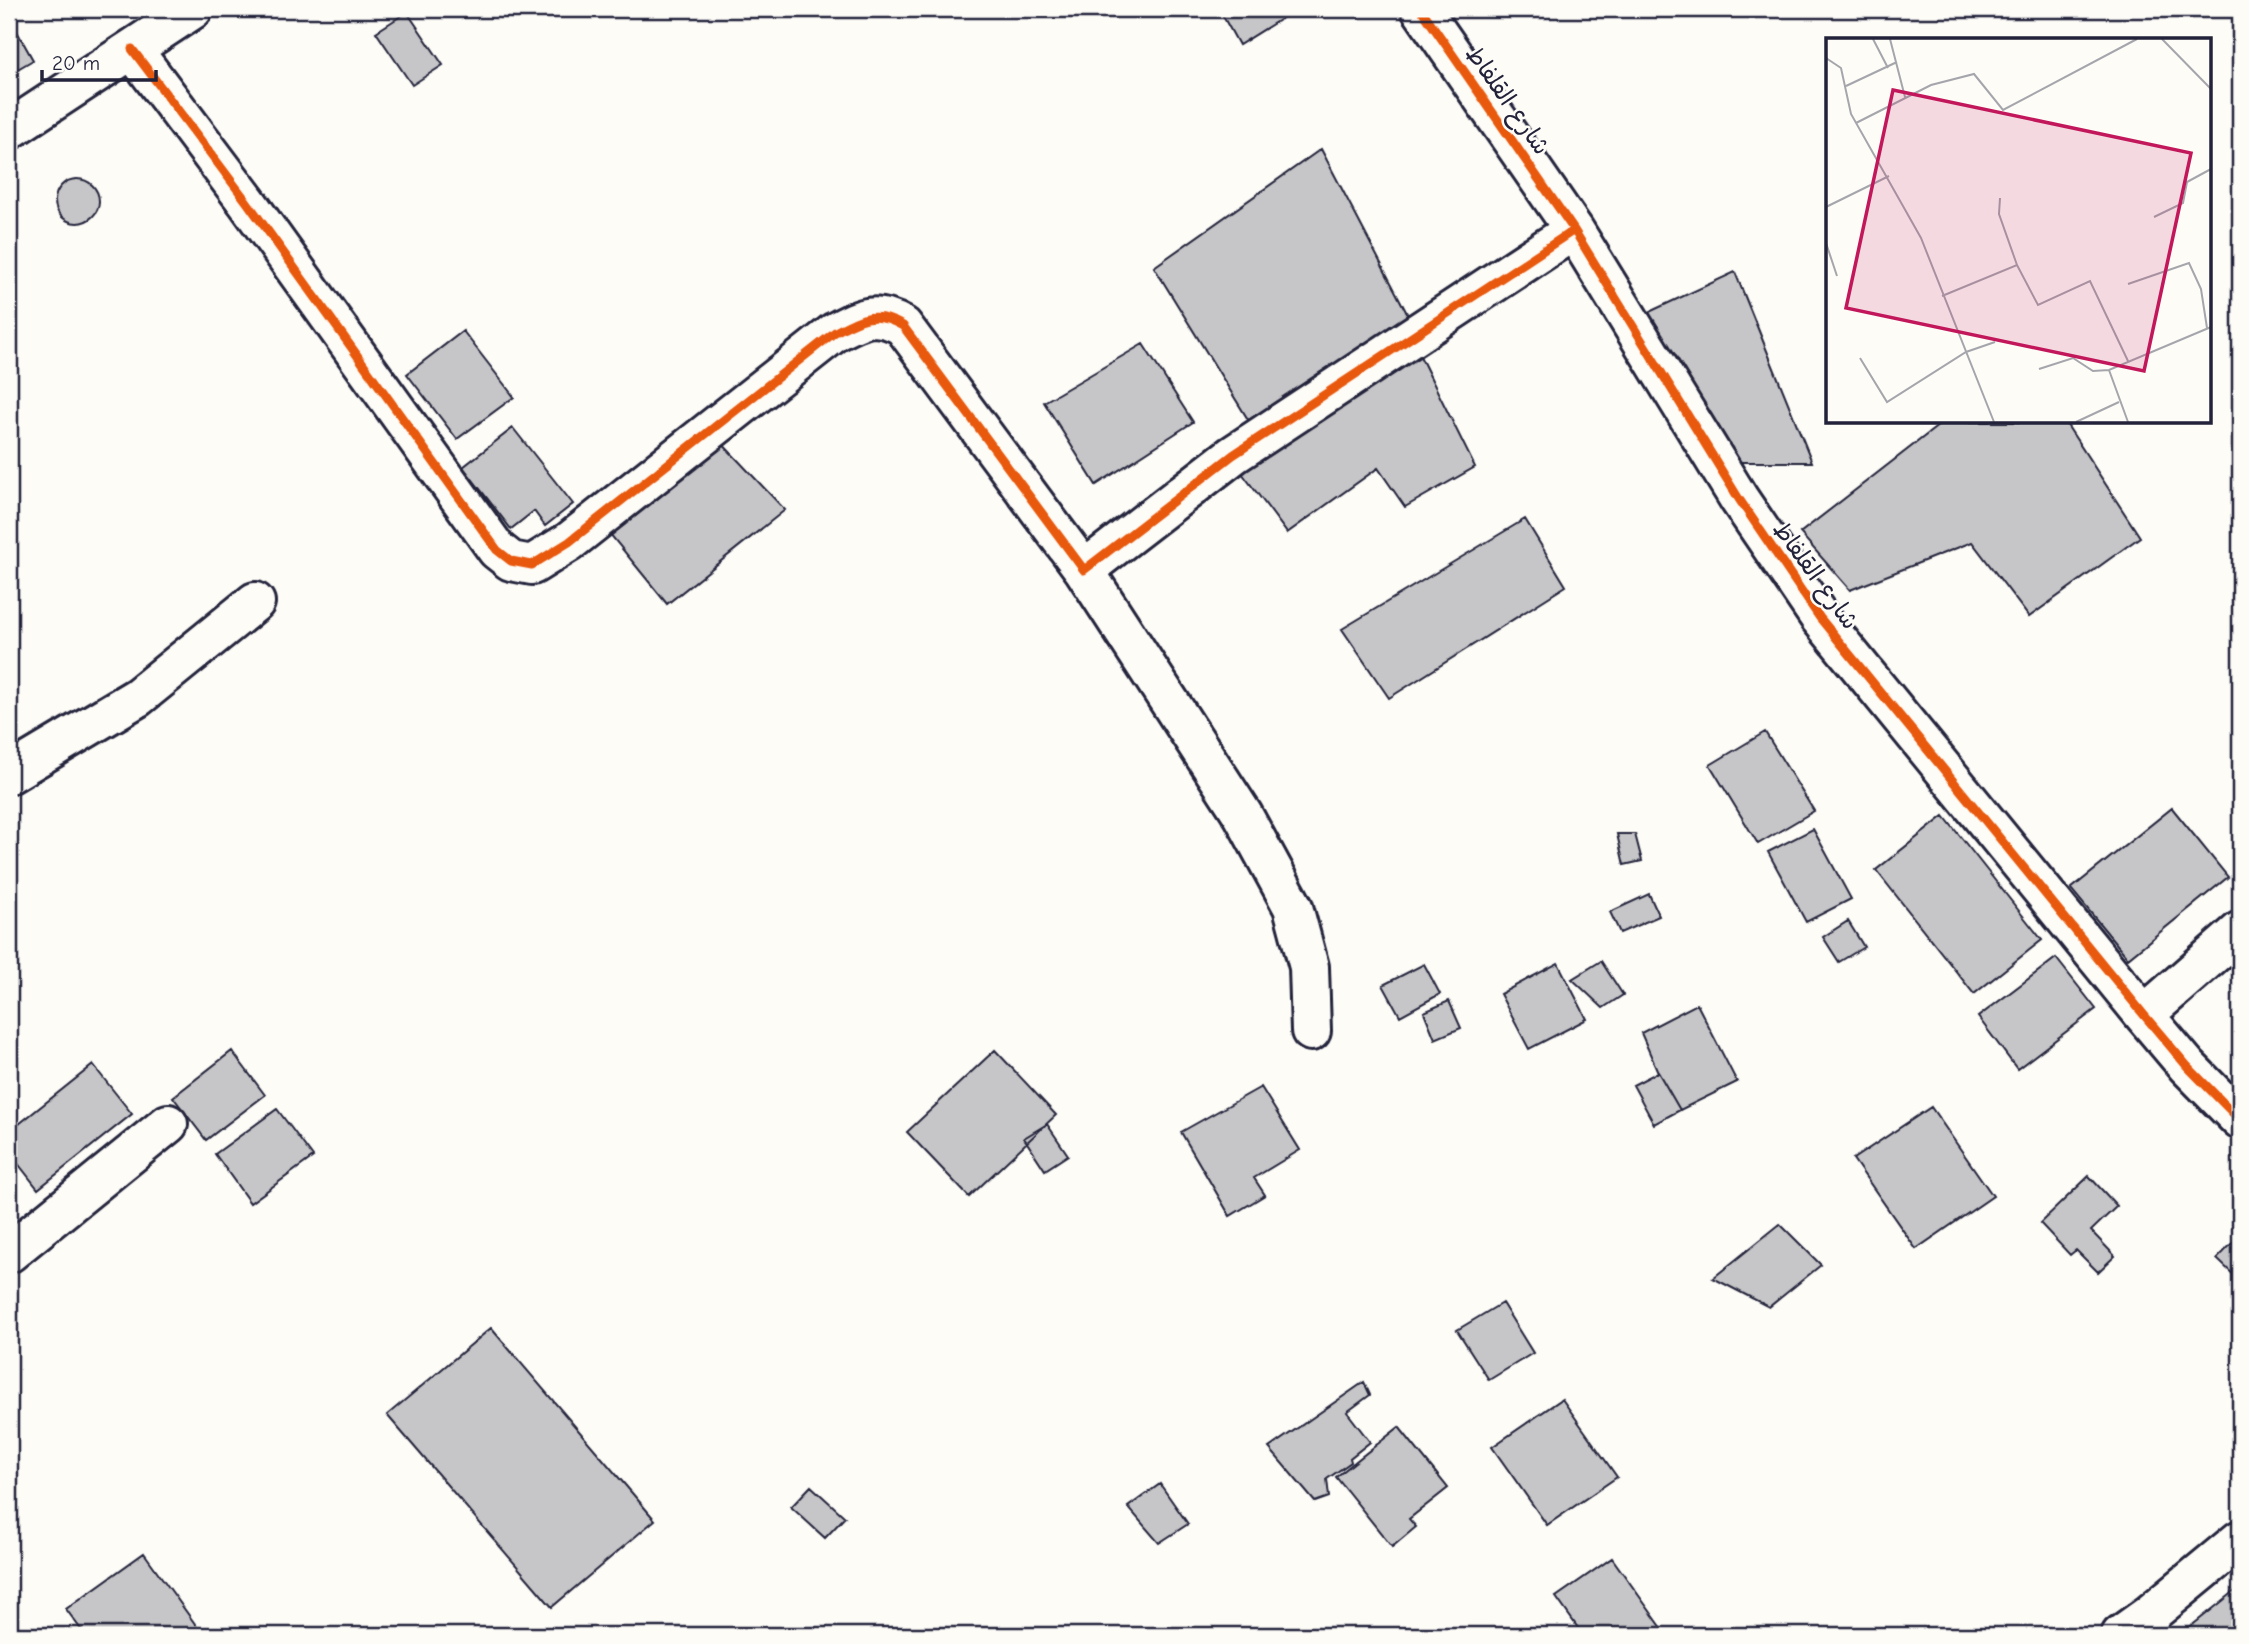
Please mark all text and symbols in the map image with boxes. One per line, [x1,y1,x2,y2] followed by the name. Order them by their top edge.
[42,38,156,82] scale bar
[1826,38,2210,424] inset map
[1458,40,1556,162] street label: شارع القلفاط
[52,51,100,75] text: 20 m
[1765,516,1865,636] street label: شارع القلفاط

